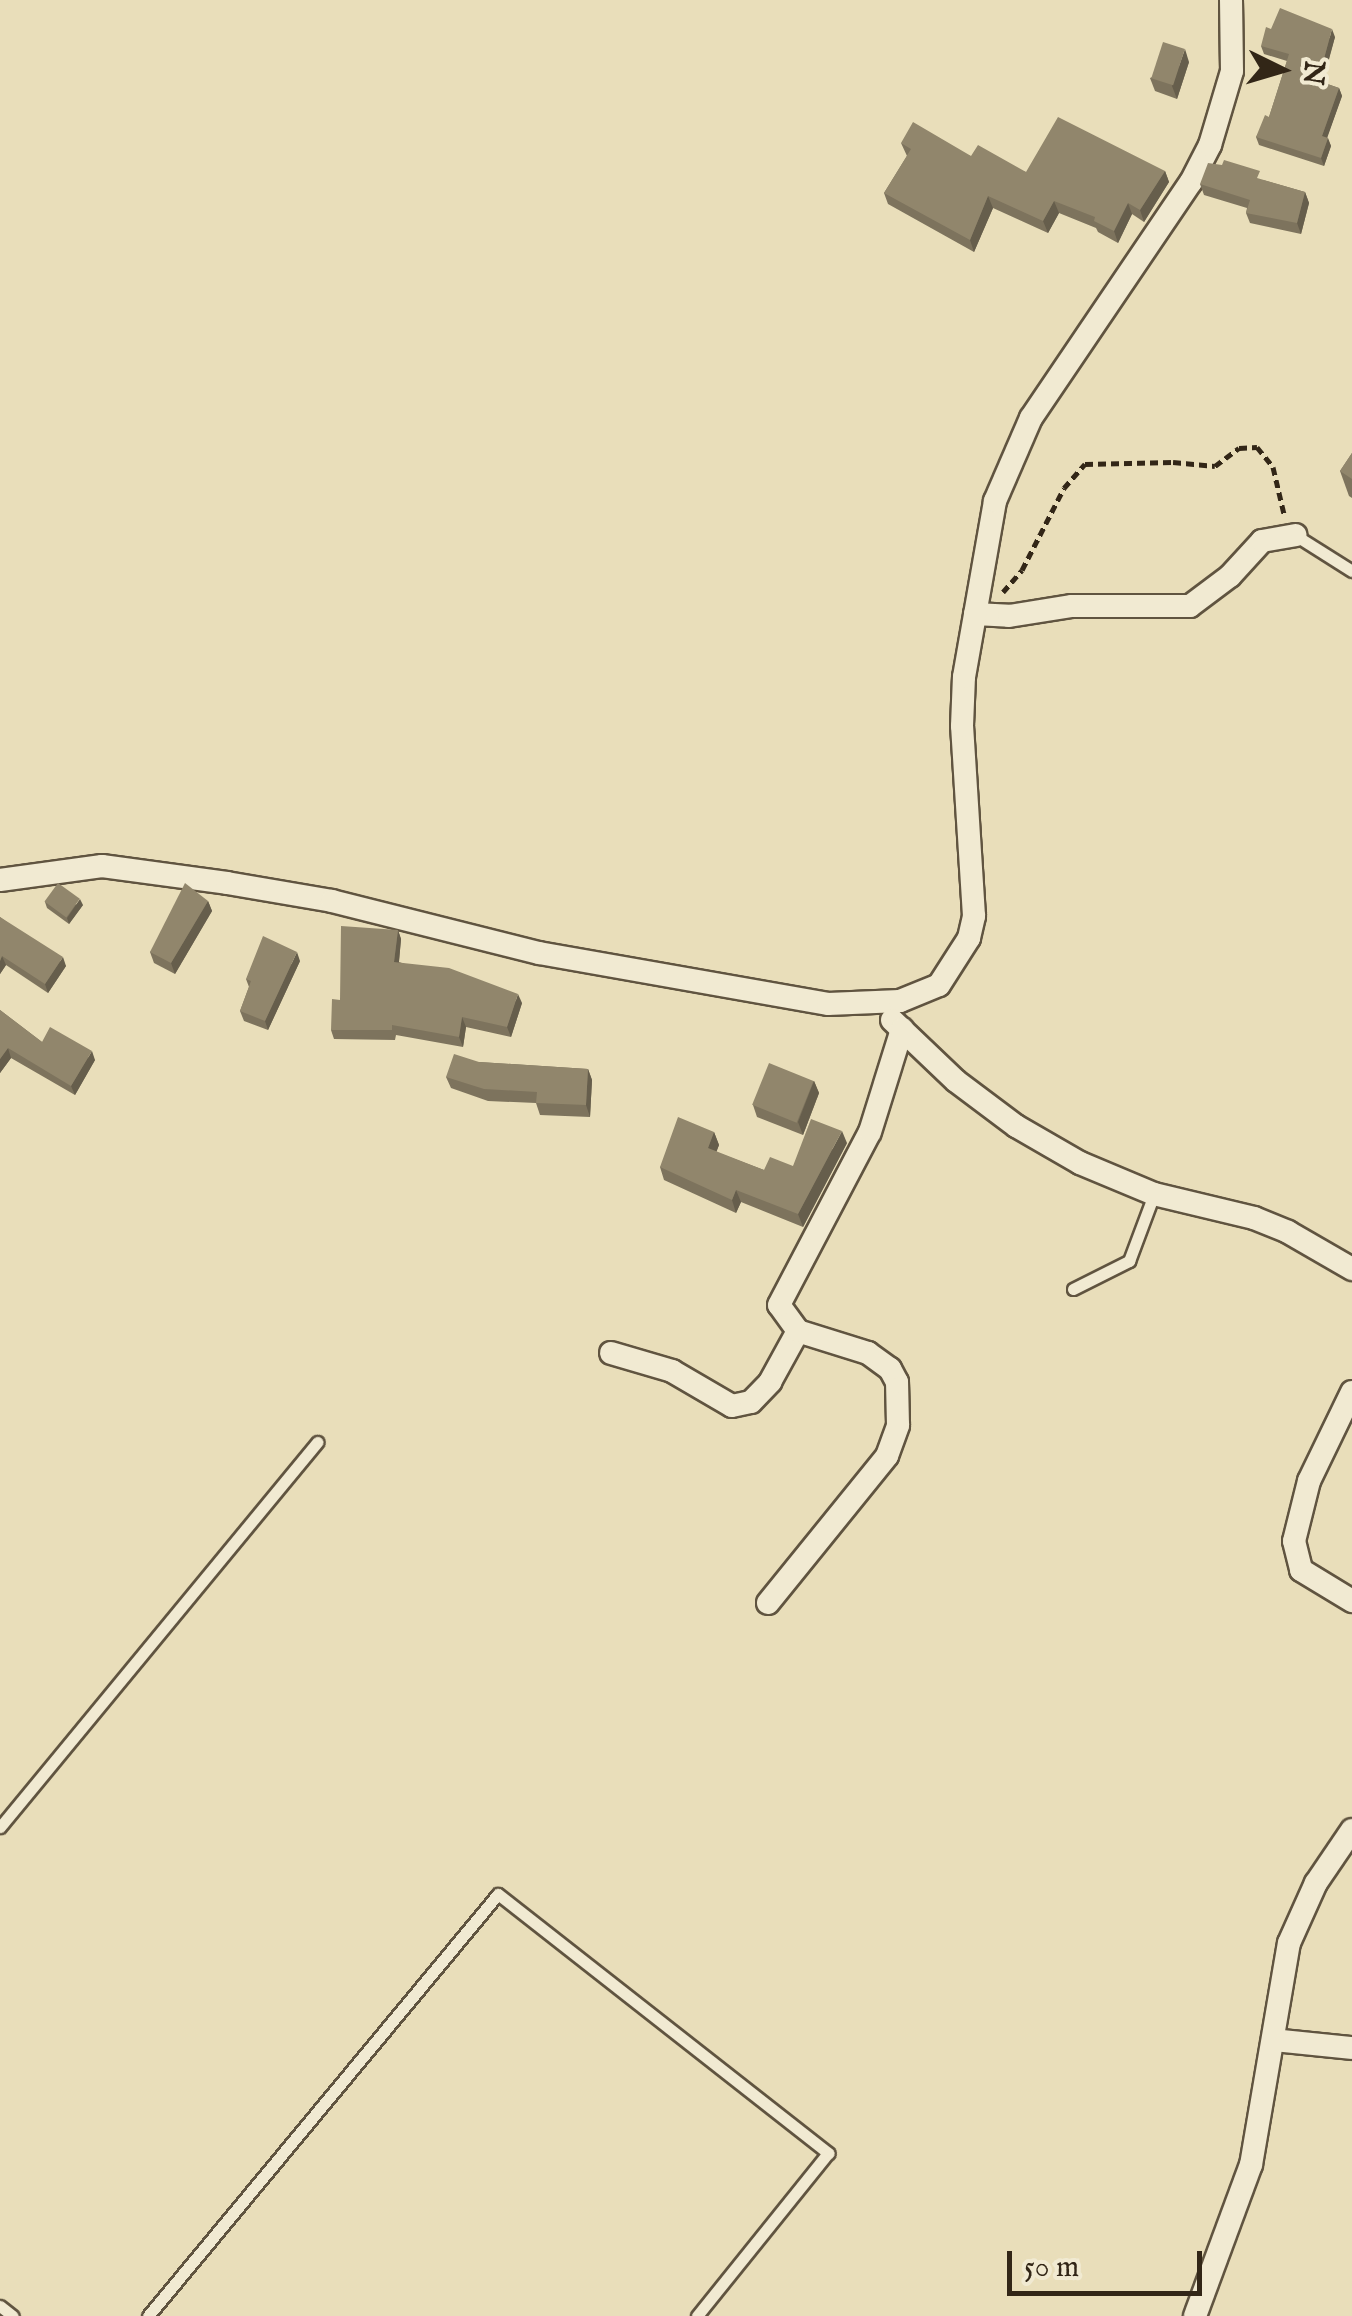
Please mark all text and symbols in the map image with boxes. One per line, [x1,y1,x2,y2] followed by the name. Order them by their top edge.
[1232,20,1332,120] north arrow
[1294,59,1331,86] text: N
[1012,2231,1207,2293] scale bar
[1024,2249,1079,2287] text: 50 m

